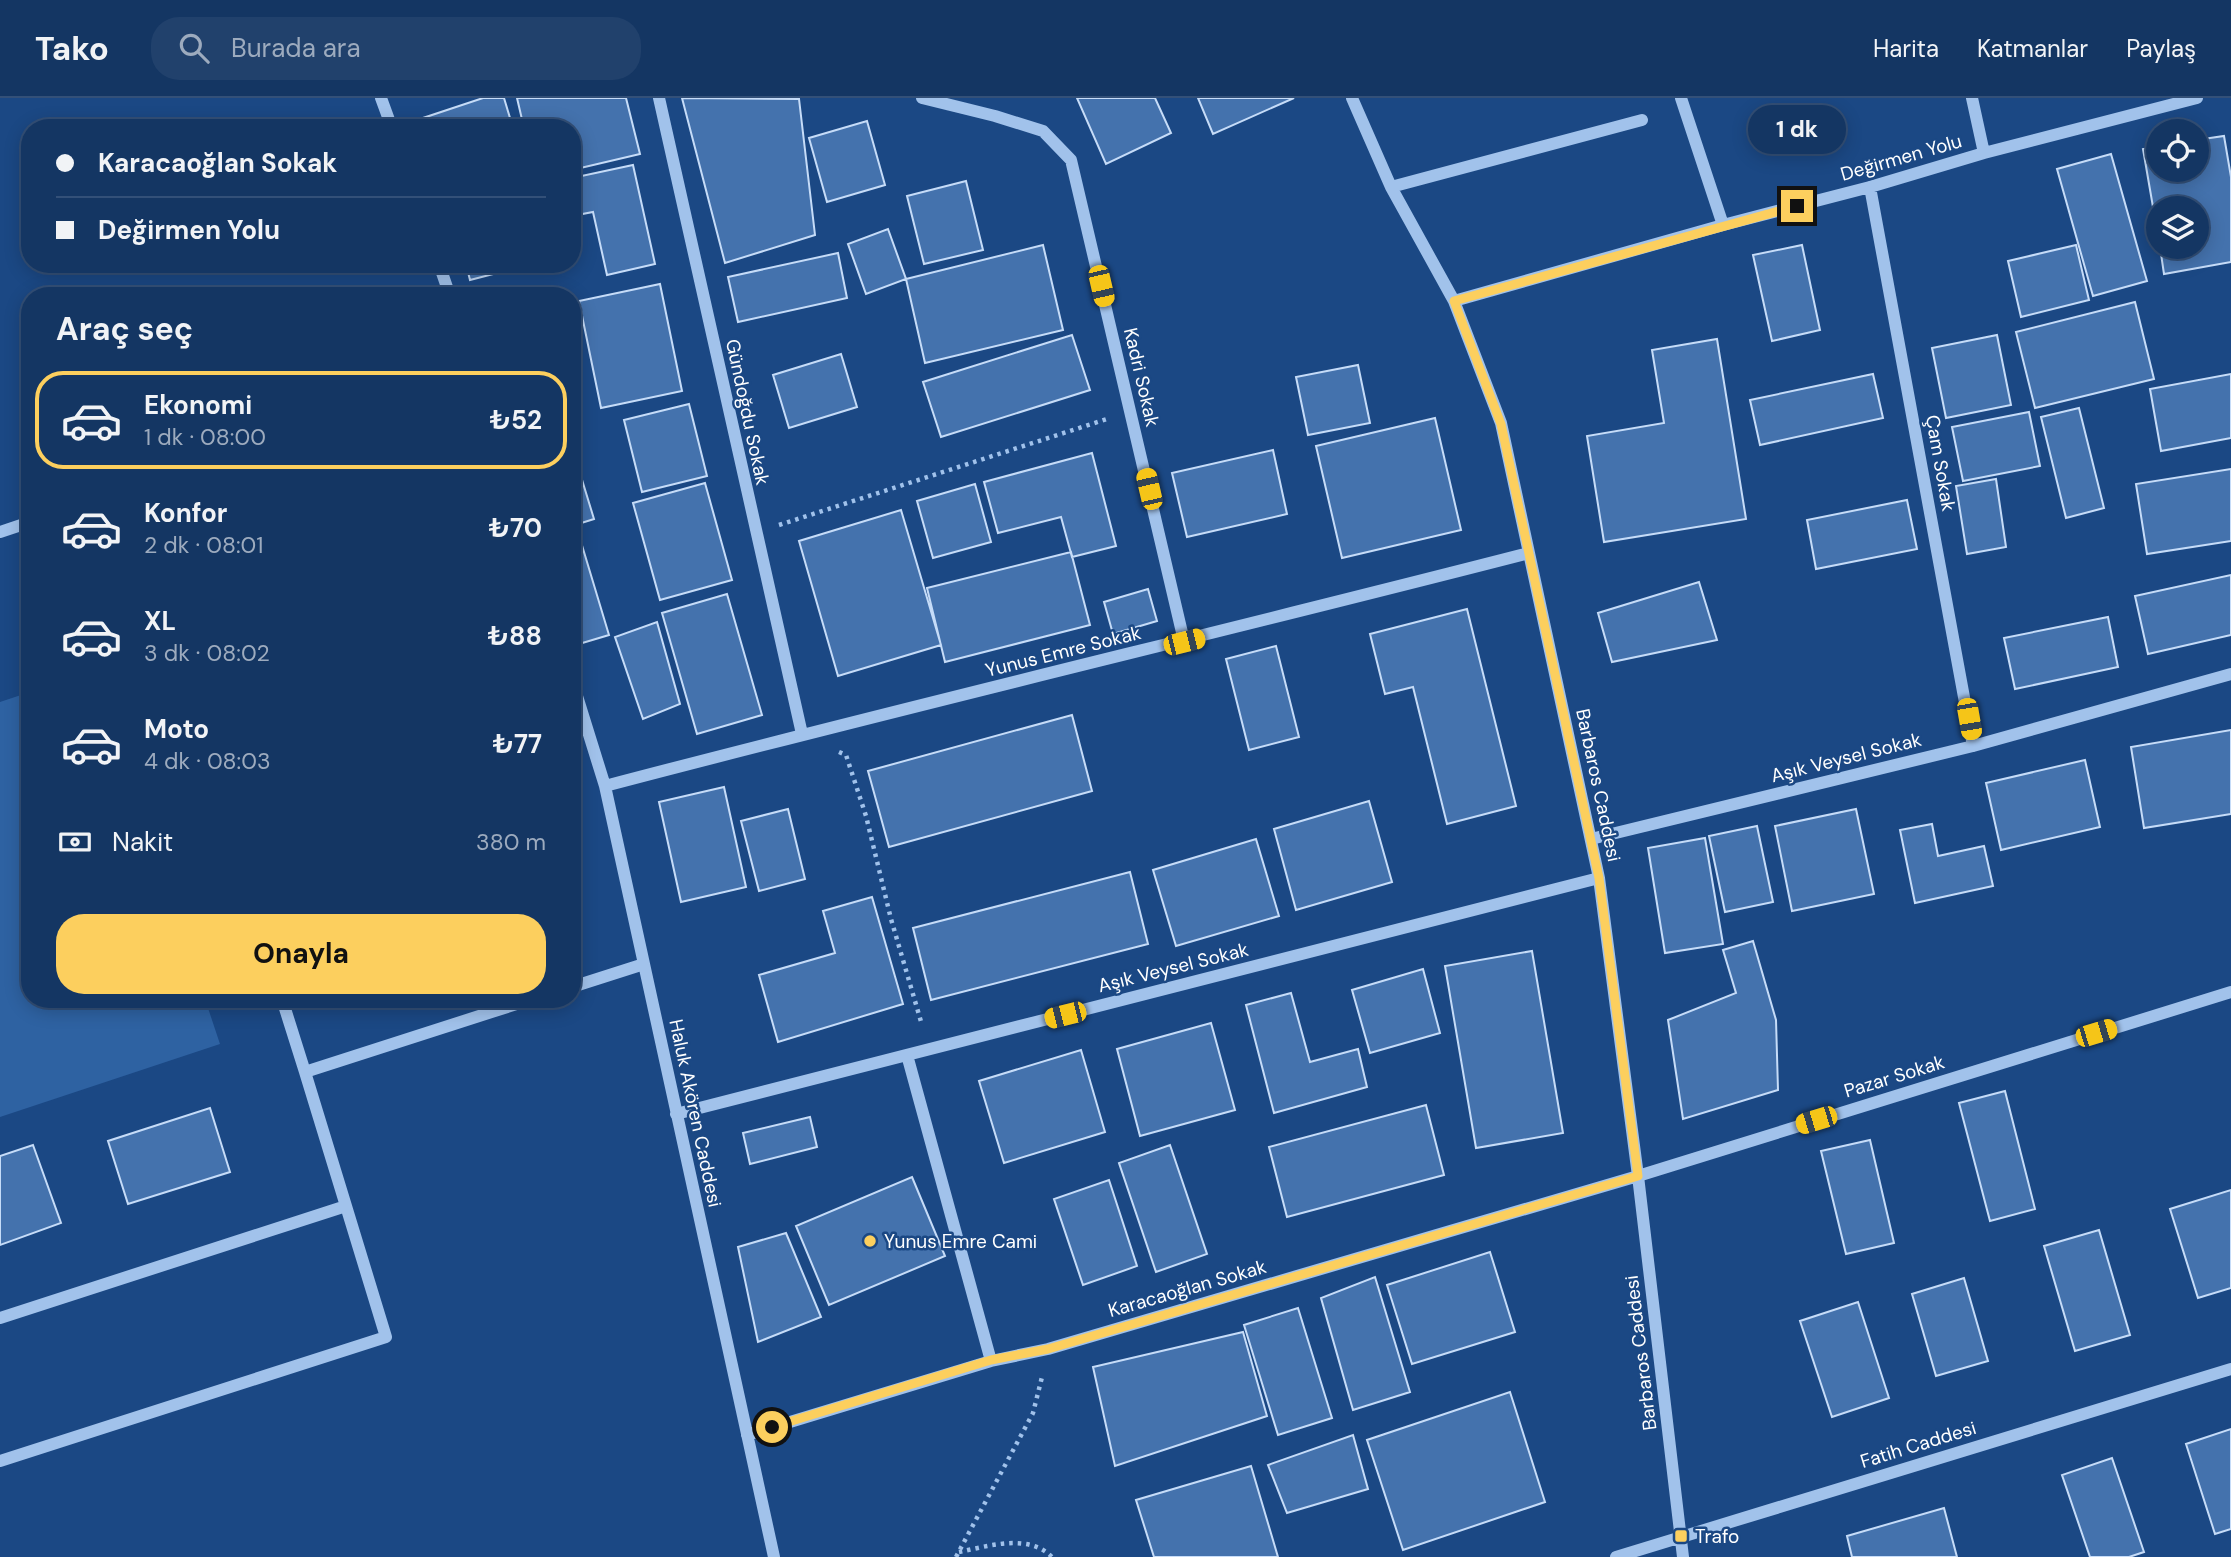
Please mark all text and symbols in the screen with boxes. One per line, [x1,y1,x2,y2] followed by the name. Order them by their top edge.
[151,17,641,80] search box
[35,27,109,70] text: Tako
[175,29,213,67] icon: search
[231,31,361,65] text: Burada ara
[1873,33,1939,64] text: Harita
[1977,33,2088,64] text: Katmanlar
[2126,33,2196,64] text: Paylaş
[1748,105,1846,154] callout: 1 dk
[1776,114,1818,144] text: 1 dk
[2146,119,2209,259] map controls
[2146,119,2209,182] button: locate
[1838,128,1965,187] street label: Değirmen Yolu
[98,146,337,180] text: Karacaoğlan Sokak
[1781,190,1813,222] route end
[2146,196,2209,259] button: layers
[98,213,280,247] text: Değirmen Yolu
[1087,263,1116,309] car
[56,308,193,350] text: Araç seç
[1118,325,1165,430] street label: Kadri Sokak
[720,337,775,488] street label: Gündoğdu Sokak
[144,388,252,422] text: Ekonomi
[60,389,123,452] icon: car
[490,403,542,437] text: ₺52
[1920,413,1961,514] street label: Çam Sokak
[144,422,266,452] text: 1 dk · 08:00
[1135,466,1164,512] car
[144,496,227,530] text: Konfor
[60,497,123,560] icon: car
[488,511,542,545] text: ₺70
[144,530,263,560] text: 2 dk · 08:01
[144,604,176,638] text: XL
[60,605,123,668] icon: car
[488,619,542,653] text: ₺88
[983,620,1144,683] street label: Yunus Emre Sokak
[1162,627,1207,657] car
[144,638,270,668] text: 3 dk · 08:02
[1956,696,1983,742] car
[1570,706,1627,864] street label: Barbaros Caddesi
[144,712,209,746] text: Moto
[60,713,123,776] icon: car
[493,727,542,761] text: ₺77
[1768,727,1924,788] street label: Aşık Veysel Sokak
[144,746,271,776] text: 4 dk · 08:03
[56,823,94,861] icon: cash
[112,825,173,859] text: Nakit
[476,827,546,857] text: 380 m
[56,914,546,994] button: Onayla
[1095,937,1251,998] street label: Aşık Veysel Sokak
[1043,1000,1088,1030] car
[663,1017,728,1209] street label: Haluk Akören Caddesi
[2073,1017,2120,1049] car
[1841,1049,1948,1104] street label: Pazar Sokak
[1793,1104,1840,1136] car
[884,1229,1037,1254] place label: Yunus Emre Cami
[862,1233,878,1249] marker: Yunus Emre Cami
[1105,1254,1269,1323] street label: Karacaoğlan Sokak
[1619,1274,1662,1432] street label: Barbaros Caddesi
[756,1411,788,1443] route start
[1857,1415,1979,1474] street label: Fatih Caddesi
[1695,1524,1739,1549] place label: Trafo
[1673,1528,1689,1544] marker: Trafo

